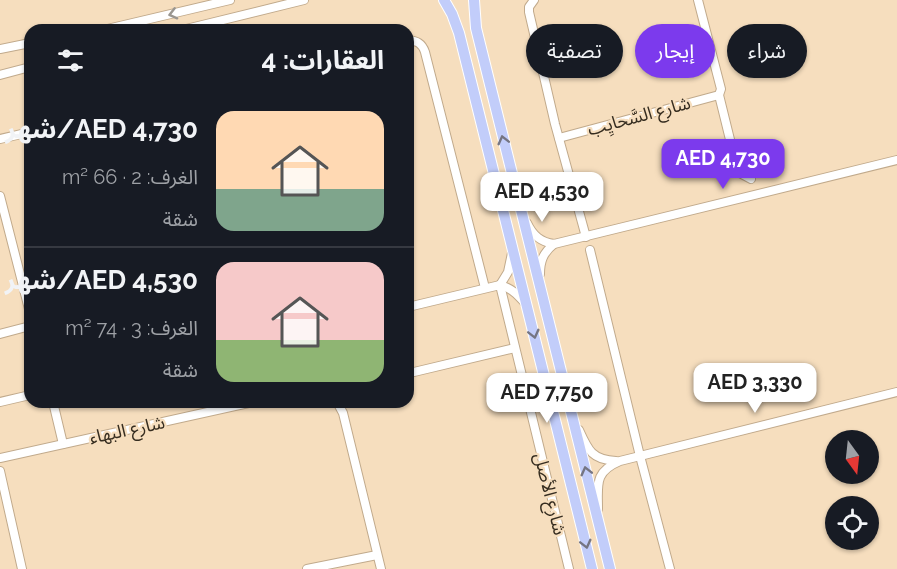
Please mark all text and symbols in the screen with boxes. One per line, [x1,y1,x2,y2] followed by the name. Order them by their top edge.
[168,7,178,20] one-way arrow
[526,24,623,78] chip: تصفية
[635,24,715,78] chip: إيجار
[727,24,807,78] chip: شراء
[54,44,87,77] icon: filters
[262,45,384,75] text: العقارات: 4
[585,92,694,143] street label: شارع السَّحايِب
[5,114,198,144] text: AED 4,730/شهر
[264,135,336,207] icon: home
[498,135,511,145] one-way arrow
[654,139,792,190] pin: AED 4,730
[676,146,770,170] text: AED 4,730
[62,165,198,189] text: الغرف: 2 · 66 m²
[473,172,611,223] pin: AED 4,530
[494,179,590,203] text: AED 4,530
[163,207,198,231] text: شقة
[5,265,198,295] text: AED 4,530/شهر
[264,286,336,358] icon: home
[65,316,198,340] text: الغرف: 3 · 74 m²
[527,329,540,339] one-way arrow
[163,358,198,382] text: شقة
[686,363,824,414] pin: AED 3,330
[708,370,802,394] text: AED 3,330
[478,373,616,424] pin: AED 7,750
[500,380,594,404] text: AED 7,750
[87,411,167,452] street label: شارع البهاء
[825,430,879,484] north arrow
[825,430,879,550] map controls
[526,451,571,538] street label: شارع الأصل
[580,467,593,477] one-way arrow
[825,496,879,550] button: locate
[579,538,592,548] one-way arrow

